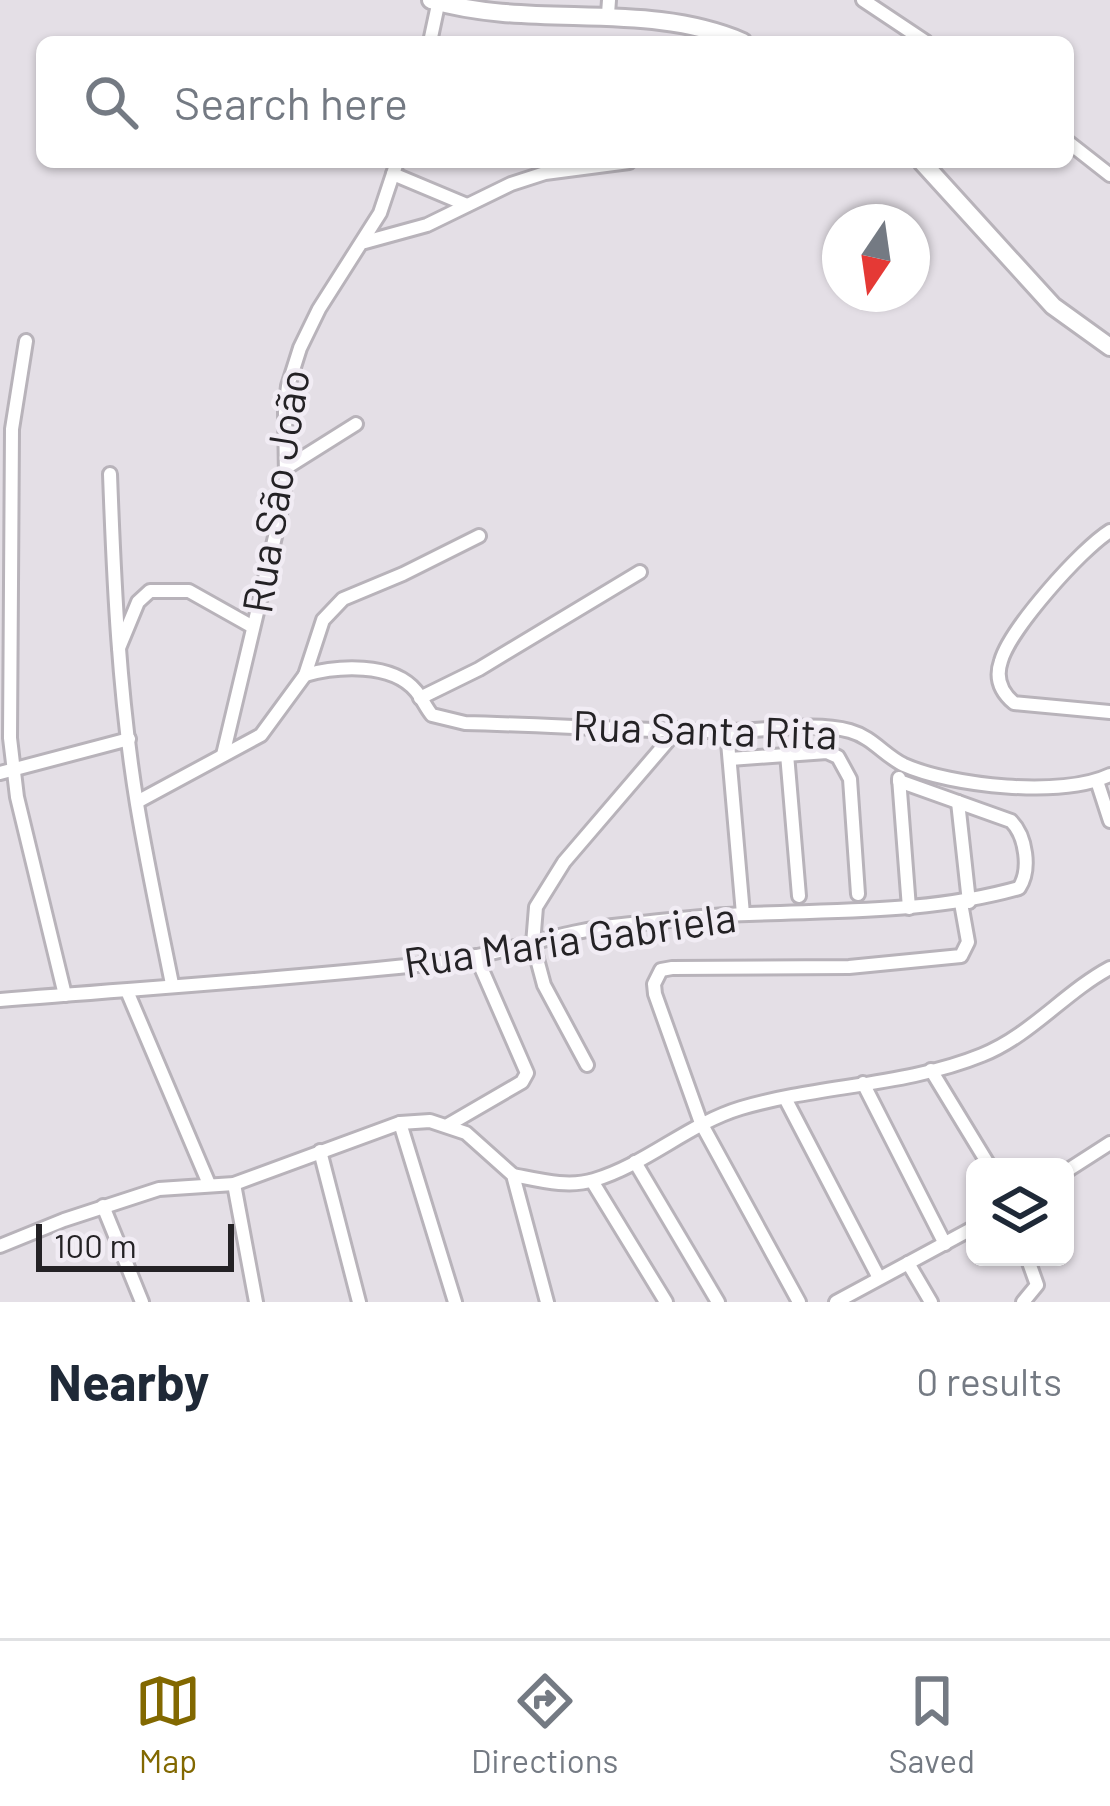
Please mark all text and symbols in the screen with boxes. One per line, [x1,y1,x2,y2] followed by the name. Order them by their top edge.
[36,36,1074,168] search box
[78,69,144,135] icon: search
[174,75,408,129] text: Search here
[822,204,930,312] north arrow
[230,365,318,616] street label: Rua São João
[572,698,838,758] street label: Rua Santa Rita
[400,890,739,986] street label: Rua Maria Gabriela
[966,1158,1074,1266] map controls
[966,1158,1074,1266] button: layers
[36,1218,234,1271] scale bar
[54,1225,137,1265] text: 100 m
[48,1350,209,1411] text: Nearby
[916,1357,1062,1404] text: 0 results
[135,1668,201,1780] tab: Map
[471,1668,618,1780] tab: Directions
[888,1668,975,1780] tab: Saved

